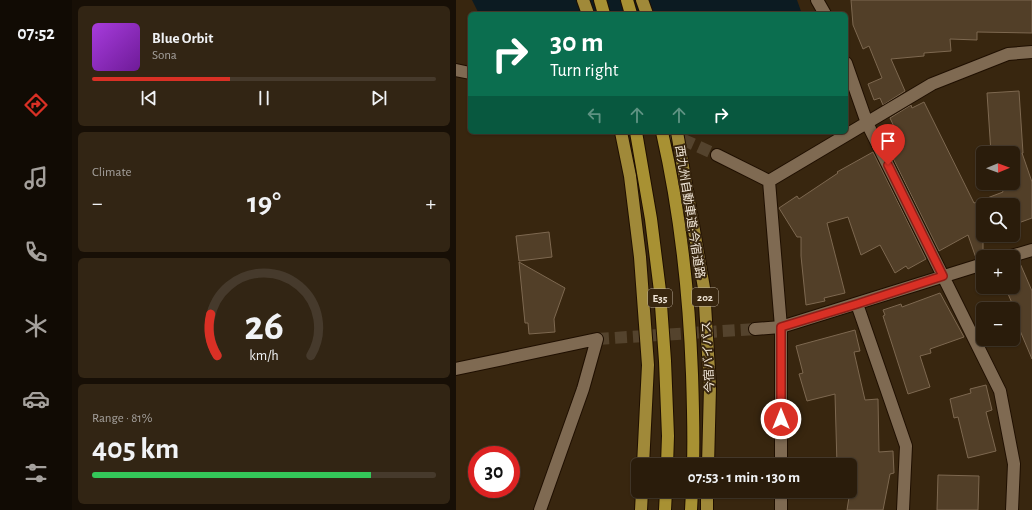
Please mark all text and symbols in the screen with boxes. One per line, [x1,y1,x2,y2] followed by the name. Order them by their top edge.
[17,25,55,43] text: 07:52
[484,28,536,80] icon: right
[550,29,603,57] text: 30 m
[152,31,213,46] text: Blue Orbit
[152,49,177,62] text: Sona
[550,62,619,80] text: Turn right
[138,87,160,109] icon: previous
[253,87,275,109] icon: pause
[368,87,390,109] icon: next
[22,91,50,119] icon: directions
[584,104,606,126] icon: left
[626,104,648,126] icon: ahead
[668,104,690,126] icon: ahead
[710,104,732,126] icon: right
[871,124,905,165] pin
[877,130,899,152] icon: arrive
[674,144,707,279] street label: 西九州自動車道;今宿道路
[976,146,1020,190] north arrow
[976,146,1020,346] map controls
[22,164,50,192] icon: music
[92,166,131,179] text: Climate
[247,188,281,218] text: 19°
[92,192,103,214] text: −
[425,192,436,214] text: +
[976,198,1020,242] button: search
[22,238,50,266] icon: phone
[976,250,1020,294] button: +
[692,288,718,306] road number: 202
[648,289,672,307] road number: E35
[976,302,1020,346] button: −
[244,306,284,347] text: 26
[22,312,50,340] icon: climate
[700,321,716,393] street label: 今宿バイパス
[249,349,279,363] text: km/h
[22,385,50,413] icon: car
[760,398,802,440] position arrow
[92,412,152,425] text: Range · 81%
[92,434,179,464] text: 405 km
[468,446,520,498] speed limit sign: 30
[22,459,50,487] icon: filters
[688,470,800,485] text: 07:53 · 1 min · 130 m

